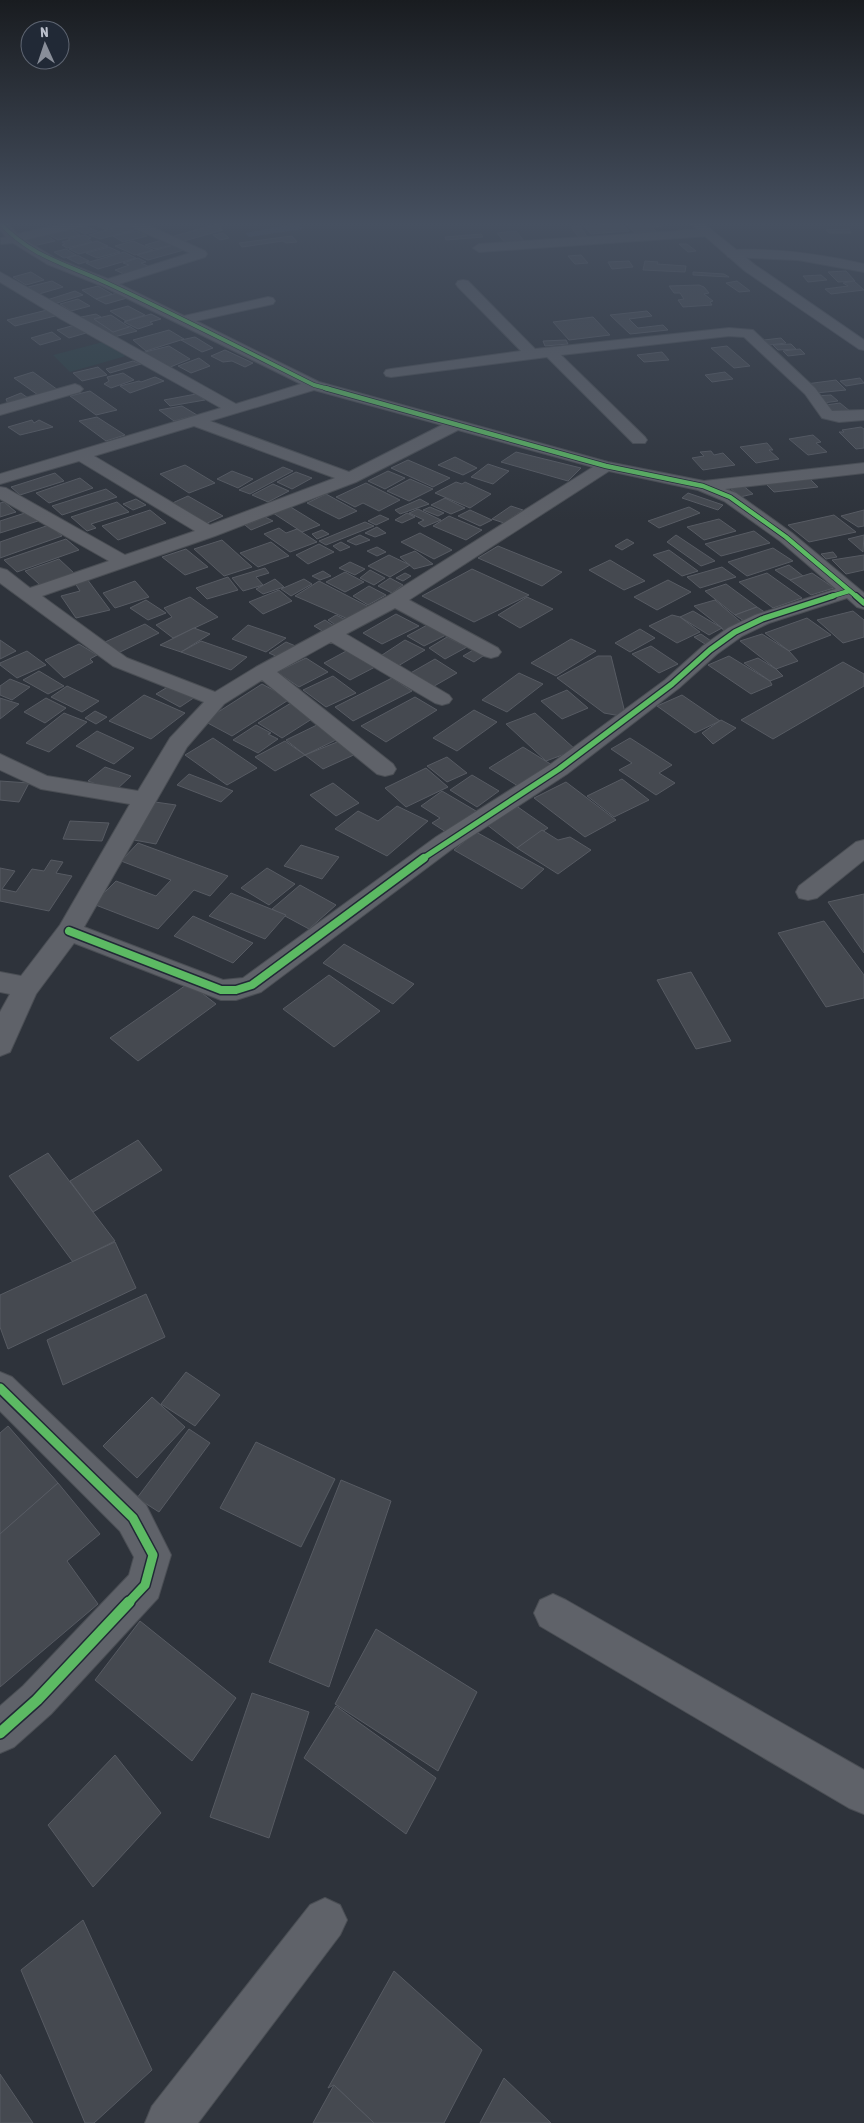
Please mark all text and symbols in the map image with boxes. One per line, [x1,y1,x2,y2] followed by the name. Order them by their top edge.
[20,20,70,70] north arrow
[40,24,49,40] text: N

